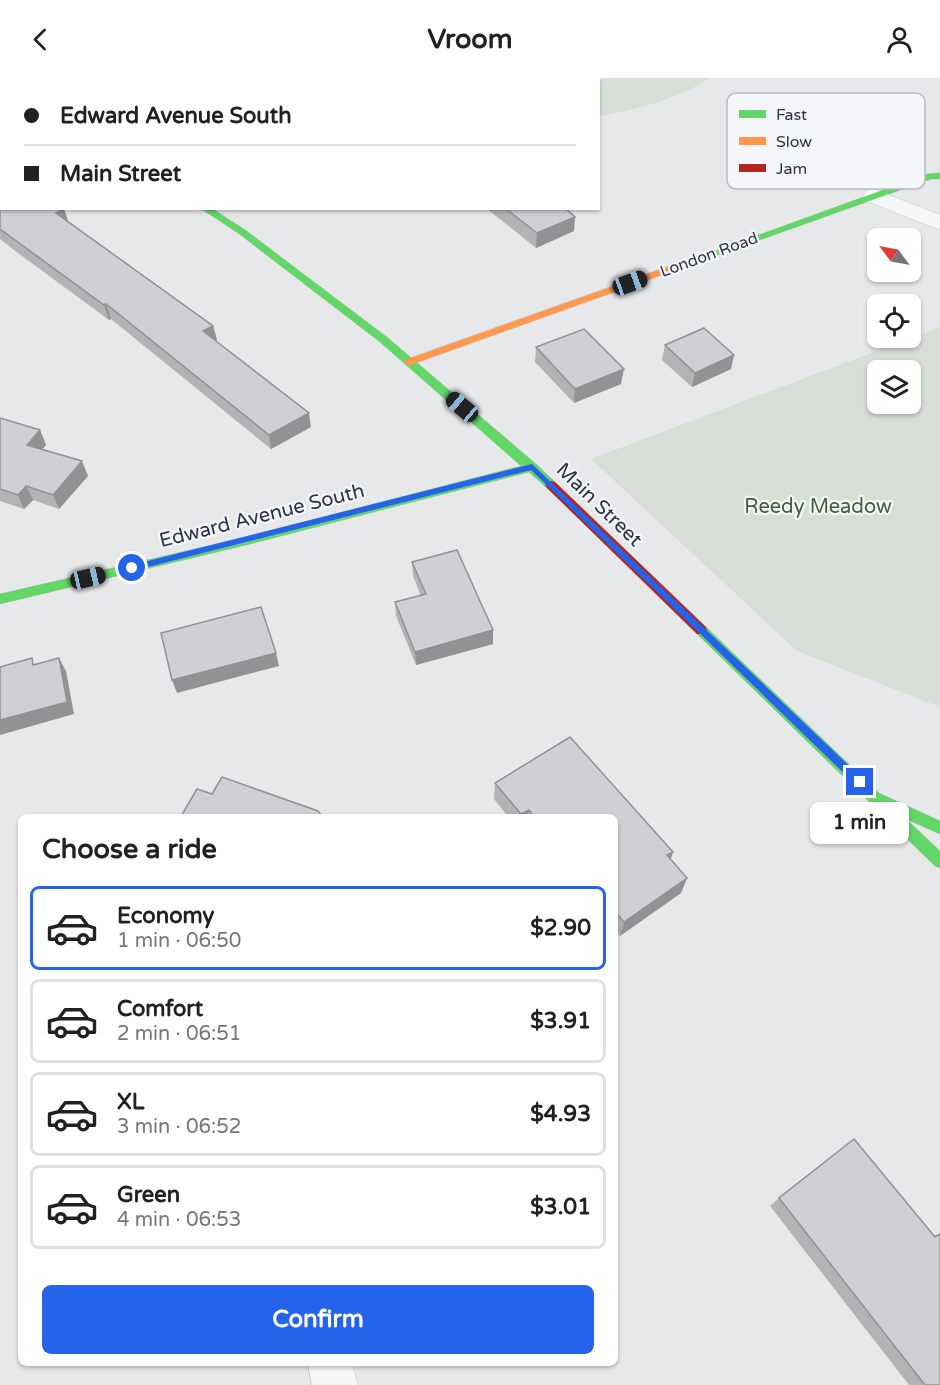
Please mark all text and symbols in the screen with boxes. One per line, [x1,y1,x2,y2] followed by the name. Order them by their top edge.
[24,23,57,56] icon: back
[427,23,513,56] text: Vroom
[883,23,916,56] icon: person
[727,93,925,189] legend
[60,103,292,129] text: Edward Avenue South
[776,105,807,125] text: Fast
[776,132,812,152] text: Slow
[776,159,807,179] text: Jam
[60,161,181,187] text: Main Street
[657,228,761,282] street label: London Road
[867,228,921,282] north arrow
[867,228,921,414] map controls
[610,268,650,298] car
[867,294,921,348] button: locate
[867,360,921,414] button: layers
[442,389,482,425] car
[551,458,647,552] street label: Main Street
[157,479,367,553] street label: Edward Avenue South
[744,495,892,519] park label: Reedy Meadow
[118,554,145,581] route start
[68,565,108,591] car
[846,768,873,795] route end
[810,803,910,845] callout: 1 min
[833,811,886,835] text: 1 min
[42,833,217,866] text: Choose a ride
[45,901,99,955] icon: car
[117,903,214,929] text: Economy
[530,915,591,941] text: $2.90
[117,929,241,953] text: 1 min · 06:50
[45,994,99,1048] icon: car
[117,996,203,1022] text: Comfort
[530,1008,591,1034] text: $3.91
[117,1022,241,1046] text: 2 min · 06:51
[45,1087,99,1141] icon: car
[117,1089,144,1115] text: XL
[530,1101,591,1127] text: $4.93
[117,1115,241,1139] text: 3 min · 06:52
[45,1180,99,1234] icon: car
[117,1182,180,1208] text: Green
[530,1194,591,1220] text: $3.01
[117,1208,241,1232] text: 4 min · 06:53
[42,1285,594,1354] button: Confirm

